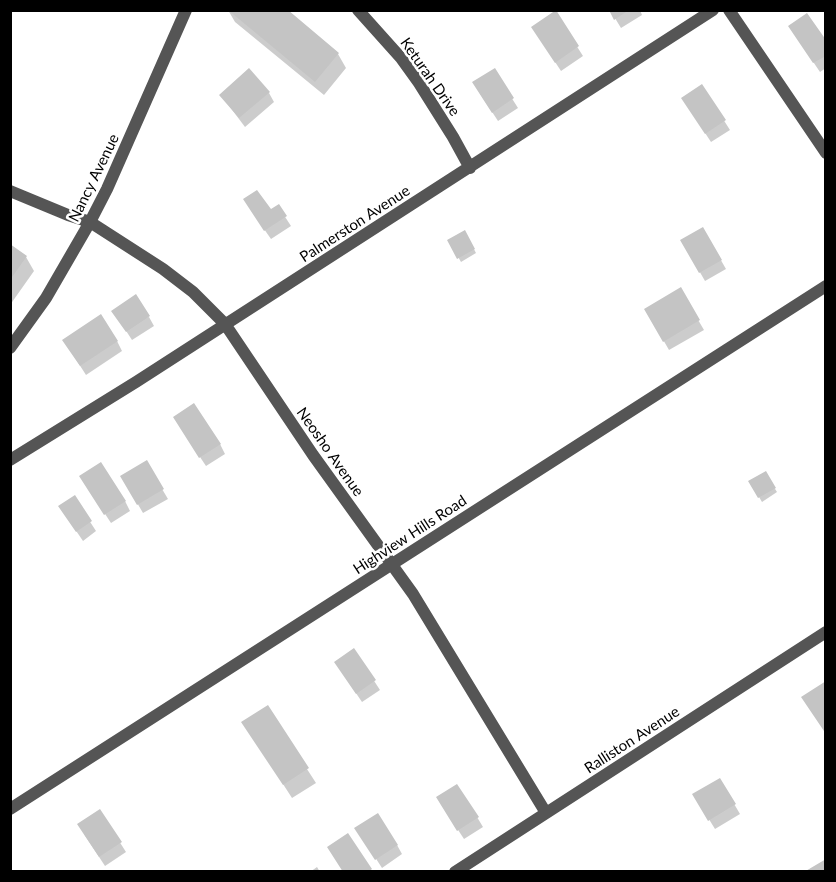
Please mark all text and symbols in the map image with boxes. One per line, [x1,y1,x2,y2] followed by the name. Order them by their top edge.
[396,34,464,120] street label: Keturah Drive
[65,131,123,225] street label: Nancy Avenue
[297,182,413,266] street label: Palmerston Avenue
[293,404,367,500] street label: Neosho Avenue
[350,492,470,578] street label: Highview Hills Road
[581,703,683,777] street label: Ralliston Avenue

